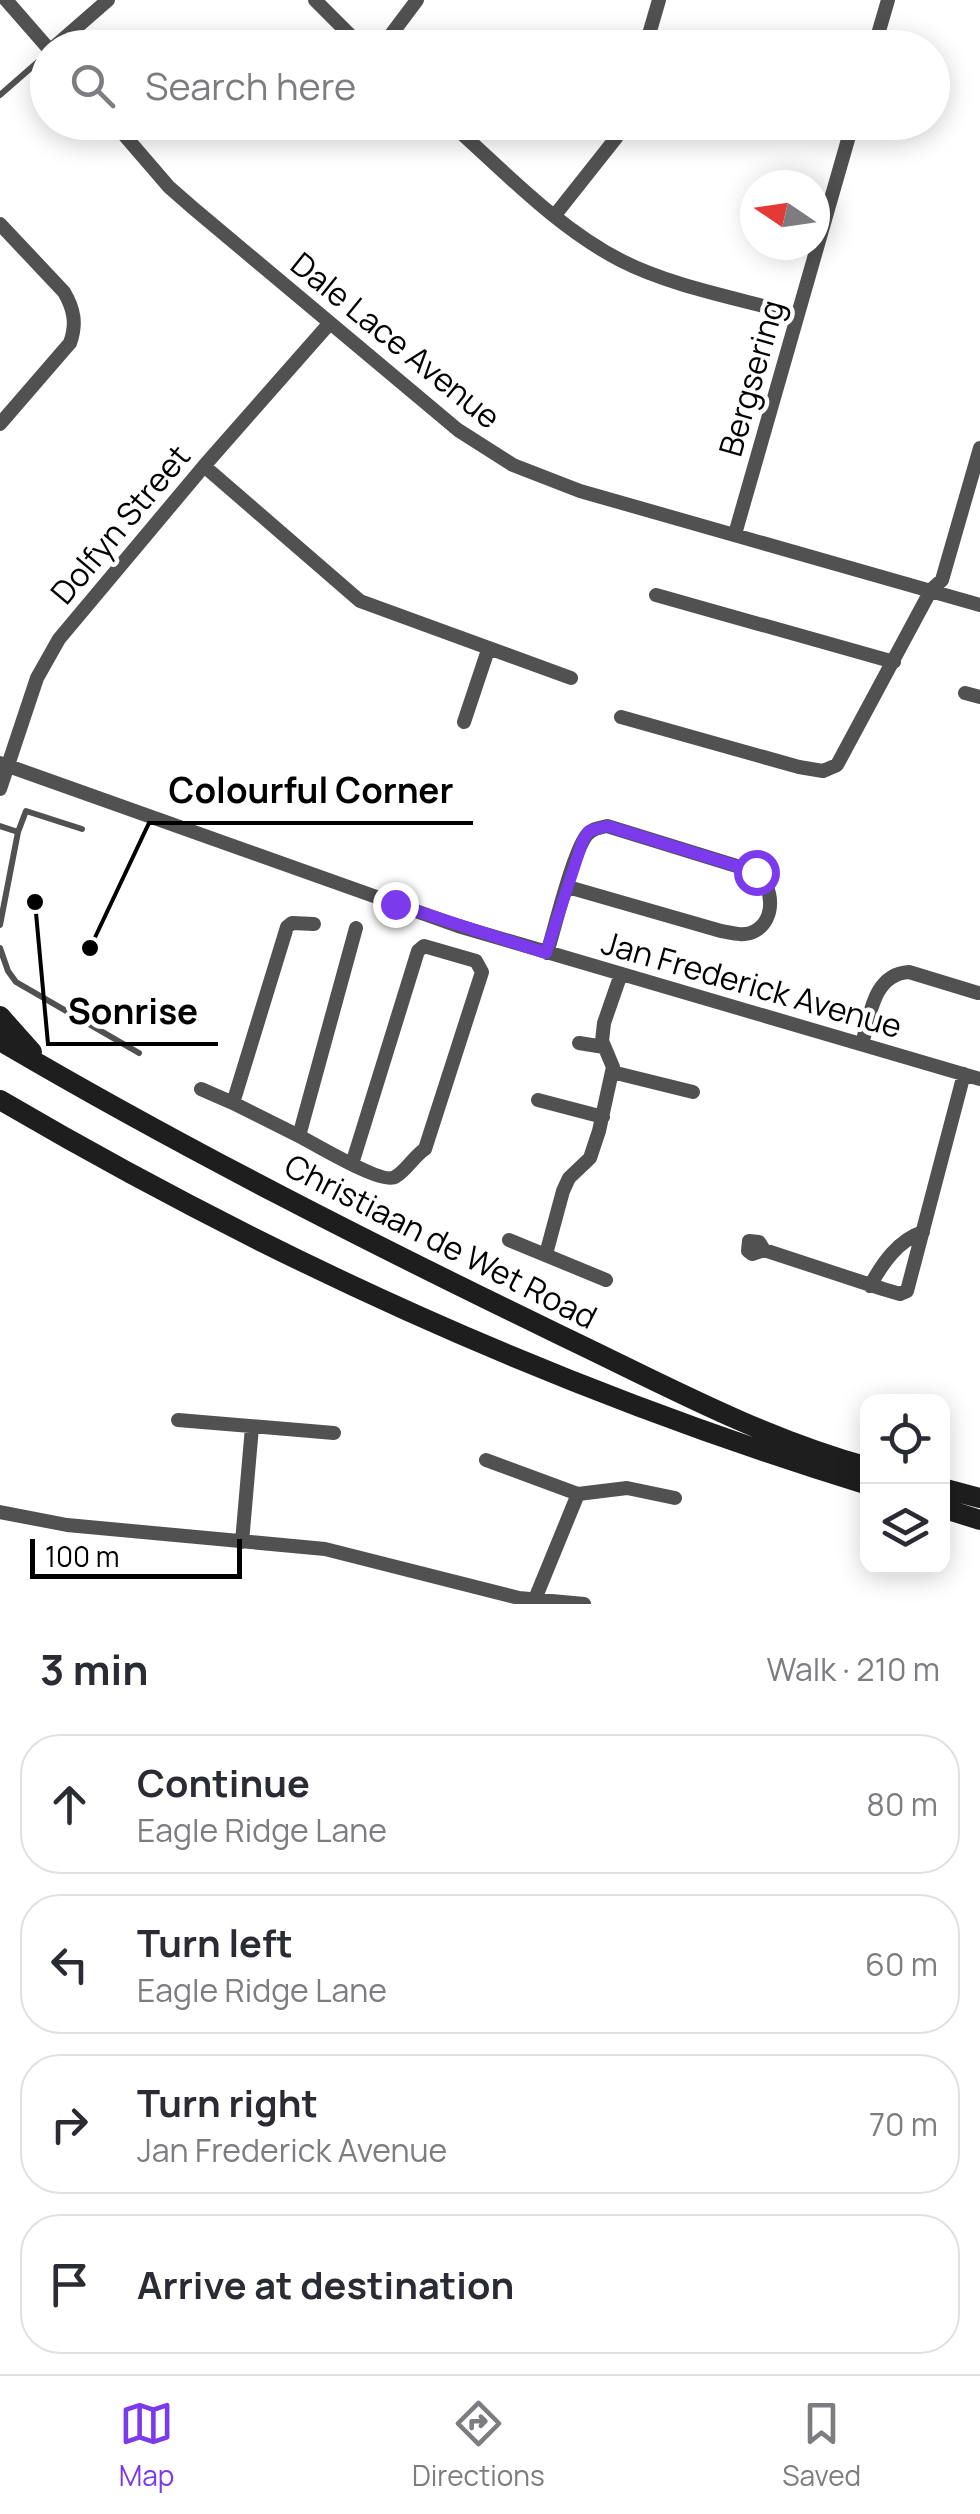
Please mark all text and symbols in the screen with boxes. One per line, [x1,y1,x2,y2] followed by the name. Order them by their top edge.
[30,30,950,140] search box
[65,58,120,113] icon: search
[145,59,356,111] text: Search here
[740,170,830,260] north arrow
[282,242,510,438] street label: Dale Lace Avenue
[708,295,794,461] street label: Bergsering
[40,435,200,613] street label: Dolfyn Street
[149,758,473,823] callout: Colourful Corner
[169,766,453,814] text: Colourful Corner
[734,850,780,896] route start
[373,882,419,928] route end
[597,920,907,1048] street label: Jan Frederick Avenue
[48,979,218,1044] callout: Sonrise
[68,987,198,1035] text: Sonrise
[277,1143,605,1339] street label: Christiaan de Wet Road
[860,1394,950,1574] map controls
[860,1394,950,1484] button: locate
[860,1484,950,1574] button: layers
[30,1534,242,1578] scale bar
[45,1537,119,1575] text: 100 m
[40,1640,149,1698] text: 3 min
[767,1647,940,1691] text: Walk · 210 m
[137,1756,310,1808] text: Continue
[42,1777,97,1832] icon: ahead
[866,1782,938,1826] text: 80 m
[137,1808,387,1852] text: Eagle Ridge Lane
[137,1916,293,1968] text: Turn left
[42,1937,97,1992] icon: left
[865,1942,938,1986] text: 60 m
[137,1968,387,2012] text: Eagle Ridge Lane
[137,2076,318,2128] text: Turn right
[42,2097,97,2152] icon: right
[869,2102,938,2146] text: 70 m
[137,2128,447,2172] text: Jan Frederick Avenue
[42,2257,97,2312] icon: arrive
[137,2258,514,2310] text: Arrive at destination
[119,2396,174,2494] tab: Map
[412,2396,545,2494] tab: Directions
[782,2396,861,2494] tab: Saved

